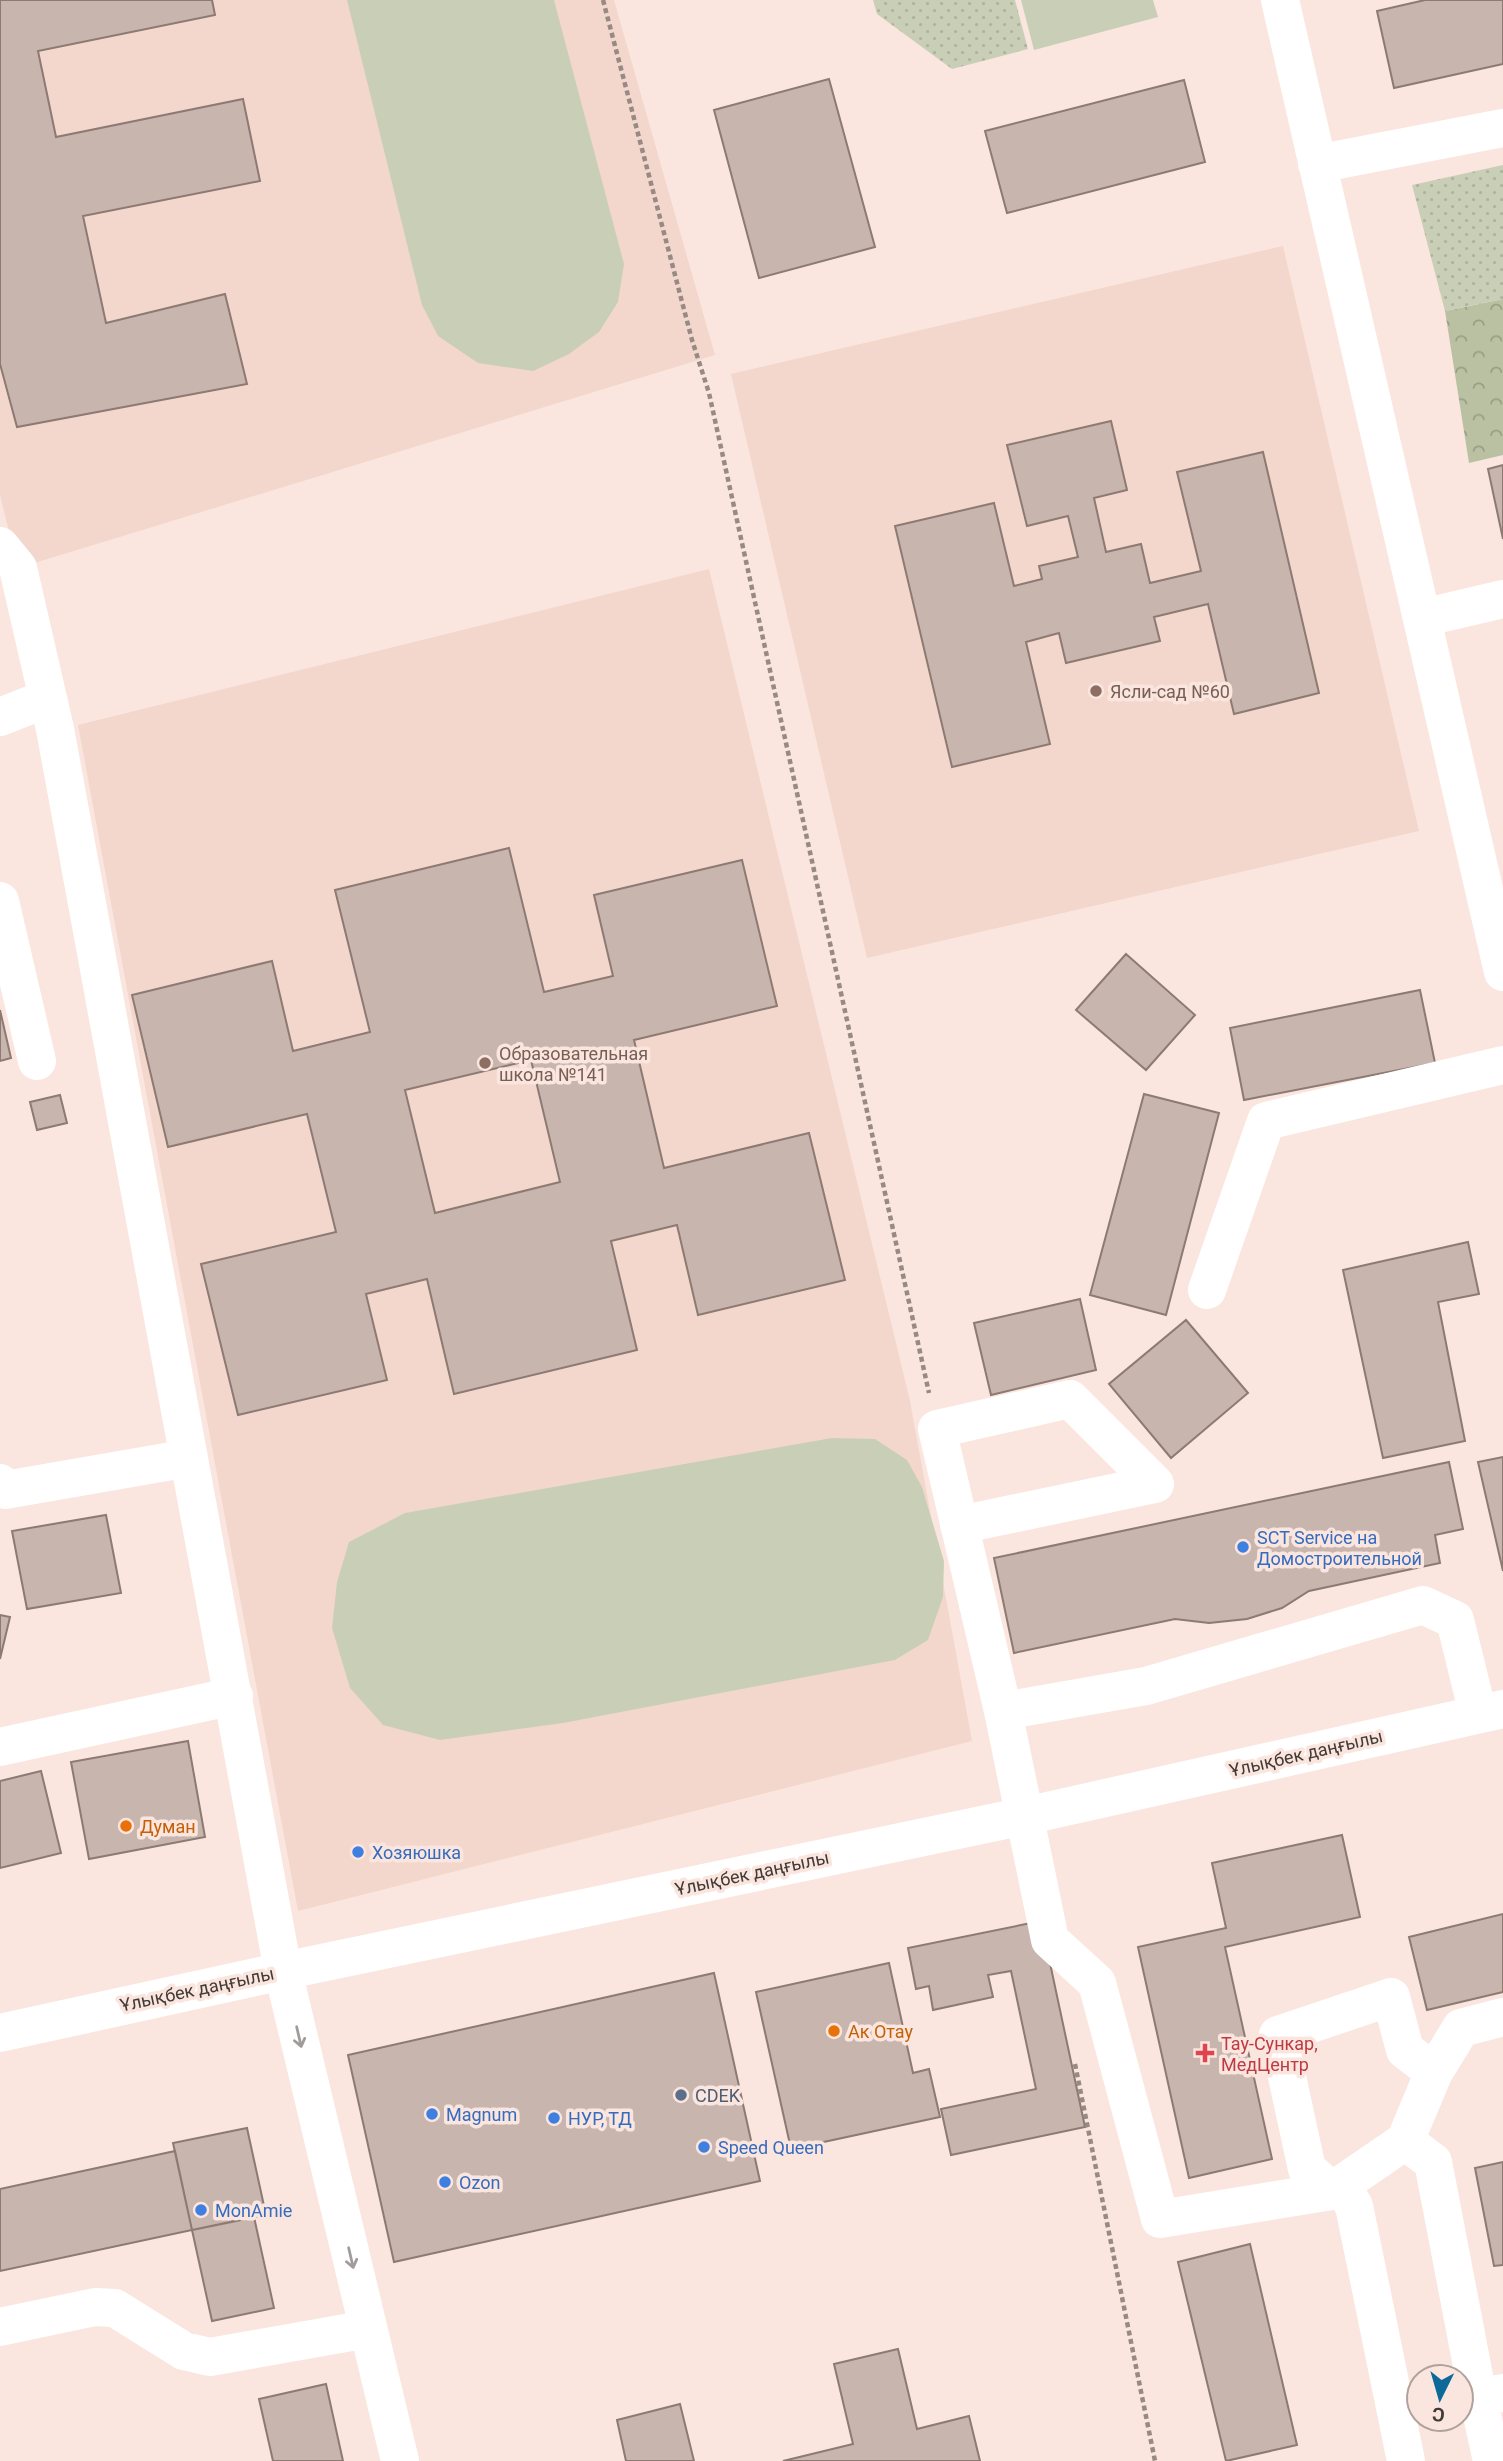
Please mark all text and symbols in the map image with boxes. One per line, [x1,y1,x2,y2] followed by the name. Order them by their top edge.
[1110,681,1230,702] place label: Ясли-сад №60
[1088,683,1104,699] marker: Ясли-сад №60
[499,1043,648,1085] place label: Образовательная школа №141
[477,1055,493,1071] marker: Образовательная школа №141
[1257,1527,1422,1569] place label: SCT Service на Домостроительной
[1235,1539,1251,1555] marker: SCT Service на Домостроительной
[1227,1725,1385,1781] street label: Ұлықбек даңғылы
[140,1816,196,1837] place label: Думан
[118,1818,134,1834] marker: Думан
[372,1842,461,1863] place label: Хозяюшка
[350,1844,366,1860] marker: Хозяюшка
[673,1846,831,1900] street label: Ұлықбек даңғылы
[118,1962,276,2016] street label: Ұлықбек даңғылы
[848,2021,913,2042] place label: Ак Отау
[826,2023,842,2039] marker: Ак Отау
[293,2025,306,2048] one-way arrow
[1221,2033,1318,2075] place label: Тау-Сункар, МедЦентр
[1195,2043,1215,2063] marker: Тау-Сункар, МедЦентр
[695,2085,741,2106] place label: CDEK
[673,2087,689,2103] marker: CDEK
[446,2104,517,2125] place label: Magnum
[424,2106,440,2122] marker: Magnum
[568,2108,632,2129] place label: НУР, ТД
[546,2110,562,2126] marker: НУР, ТД
[718,2137,824,2158] place label: Speed Queen
[696,2139,712,2155] marker: Speed Queen
[459,2172,500,2193] place label: Ozon
[437,2174,453,2190] marker: Ozon
[215,2200,292,2221] place label: MonAmie
[193,2202,209,2218] marker: MonAmie
[345,2246,359,2269] one-way arrow
[1405,2363,1475,2433] north arrow
[1431,2402,1446,2426] text: С

